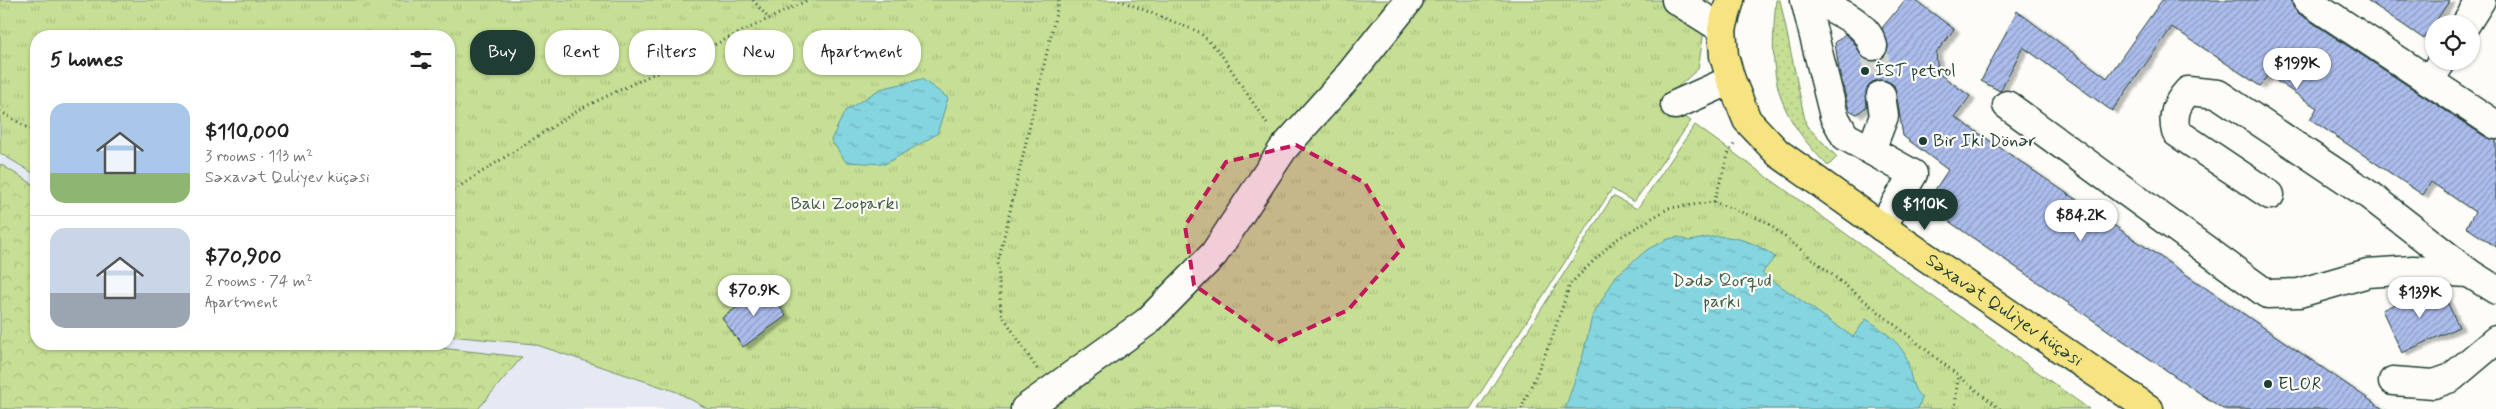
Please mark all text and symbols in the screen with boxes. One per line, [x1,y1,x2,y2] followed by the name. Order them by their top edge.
[2425,15,2480,70] map controls
[2425,15,2480,70] button: locate
[470,30,535,75] chip: Buy
[545,30,619,75] chip: Rent
[629,30,715,75] chip: Filters
[725,30,793,75] chip: New
[803,30,921,75] chip: Apartment
[50,46,123,74] text: 5 homes
[407,46,435,74] icon: filters
[2262,48,2332,90] pin: $199K
[2274,53,2320,74] text: $199K
[1875,59,1956,83] place label: İST petrol
[1859,65,1871,77] marker: İST petrol
[205,118,289,146] text: $110,000
[90,123,150,183] icon: home
[1933,129,2037,153] place label: Bir Iki Dönər
[1917,135,1929,147] marker: Bir Iki Dönər
[205,146,313,167] text: 3 rooms · 113 m²
[205,167,370,188] text: Səxavət Quliyev küçəsi
[1890,188,1960,231] pin: $110K
[790,192,900,216] park label: Bakı Zooparkı
[1903,194,1947,215] text: $110K
[2040,200,2122,242] pin: $84.2K
[2056,205,2106,226] text: $84.2K
[205,243,281,271] text: $70,900
[90,248,150,308] icon: home
[1921,248,2087,372] street label: Səxavət Quliyev küçəsi
[1672,269,1772,314] park label: Dədə Qorqud parkı
[205,271,313,292] text: 2 rooms · 74 m²
[713,274,795,317] pin: $70.9K
[2385,276,2455,319] pin: $139K
[729,280,779,301] text: $70.9K
[2398,282,2442,303] text: $139K
[205,292,278,313] text: Apartment
[2278,372,2322,396] place label: ELOR
[2262,378,2274,390] marker: ELOR

